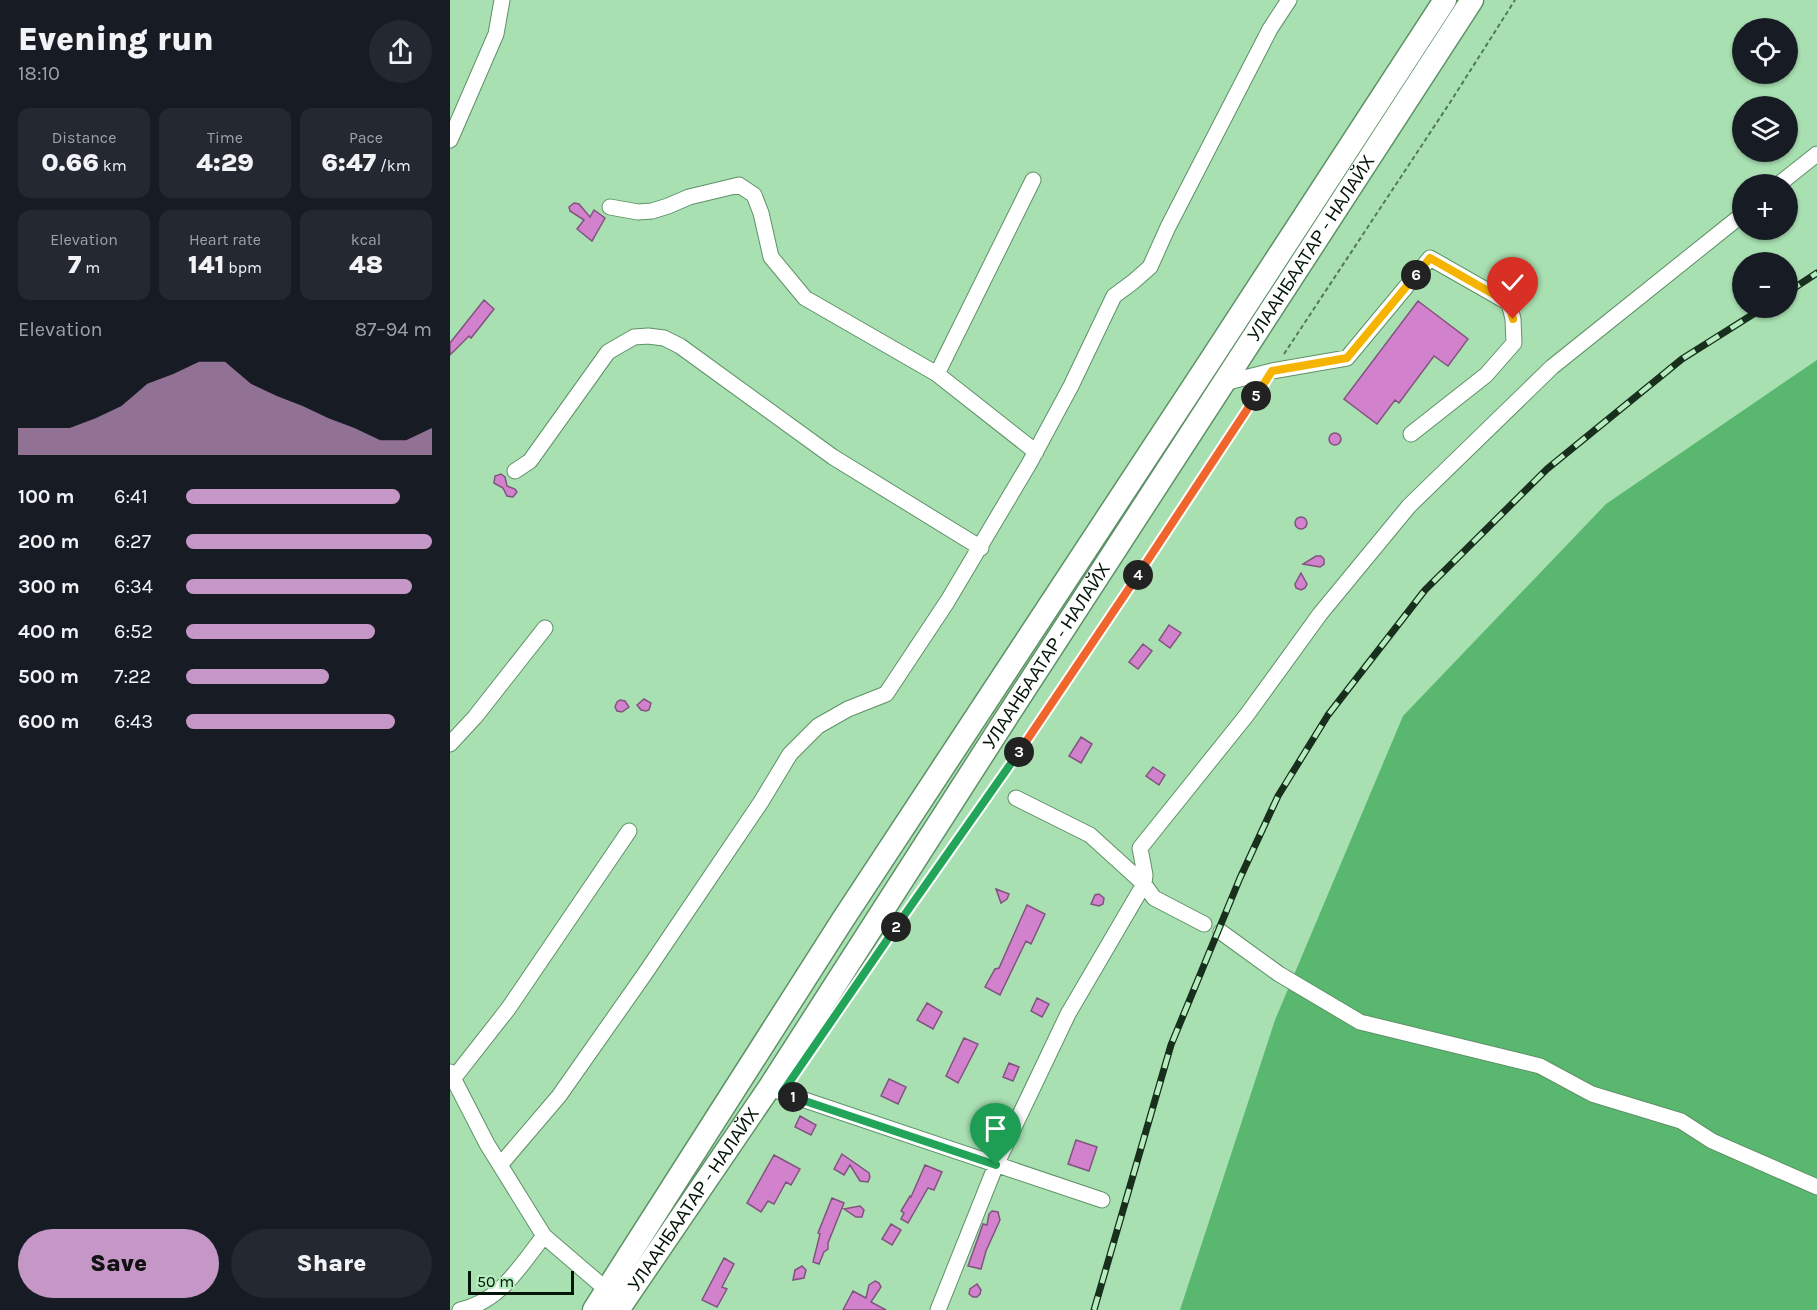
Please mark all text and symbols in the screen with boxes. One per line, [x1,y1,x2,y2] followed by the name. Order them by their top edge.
[1732,18,1798,318] map controls
[1732,18,1798,84] button: locate
[18,20,214,58] text: Evening run
[369,20,432,83] button: share
[18,62,60,85] text: 18:10
[1732,96,1798,162] button: layers
[52,128,116,147] text: Distance
[207,128,243,147] text: Time
[349,128,383,147] text: Pace
[41,147,99,178] text: 0.66
[196,147,254,178] text: 4:29
[321,147,376,178] text: 6:47
[1243,151,1379,345] street label: УЛААНБААТАР - НАЛАЙХ
[99,156,127,175] text: km
[376,156,411,175] text: /km
[1732,174,1798,240] button: +
[50,230,118,249] text: Elevation
[189,230,261,249] text: Heart rate
[351,230,381,249] text: kcal
[68,249,81,280] text: 7
[188,249,224,280] text: 141
[349,249,383,280] text: 48
[1732,252,1798,318] button: −
[1487,257,1538,319] pin
[81,258,100,277] text: m
[224,258,262,277] text: bpm
[1401,260,1431,290] pin: 6
[1411,265,1421,284] text: 6
[1496,266,1529,299] icon: check
[18,318,103,341] text: Elevation
[355,318,432,341] text: 87–94 m
[1241,381,1271,411] pin: 5
[1251,386,1261,405] text: 5
[18,485,74,508] text: 100 m
[114,485,148,508] text: 6:41
[18,530,79,553] text: 200 m
[114,530,151,553] text: 6:27
[978,559,1115,753] street label: УЛААНБААТАР - НАЛАЙХ
[1123,560,1153,590] pin: 4
[1133,565,1143,584] text: 4
[18,575,80,598] text: 300 m
[114,575,153,598] text: 6:34
[18,620,79,643] text: 400 m
[114,620,153,643] text: 6:52
[18,665,79,688] text: 500 m
[114,665,151,688] text: 7:22
[18,710,79,733] text: 600 m
[114,710,153,733] text: 6:43
[1004,737,1034,767] pin: 3
[1014,742,1024,761] text: 3
[881,912,911,942] pin: 2
[891,917,901,936] text: 2
[778,1082,808,1112] pin: 1
[790,1087,796,1106] text: 1
[623,1103,764,1295] street label: УЛААНБААТАР - НАЛАЙХ
[970,1103,1021,1165] pin
[979,1112,1012,1145] icon: arrive
[18,1229,219,1298] button: Save
[231,1229,432,1298] button: Share
[468,1268,574,1296] scale bar
[477,1272,514,1291] text: 50 m

